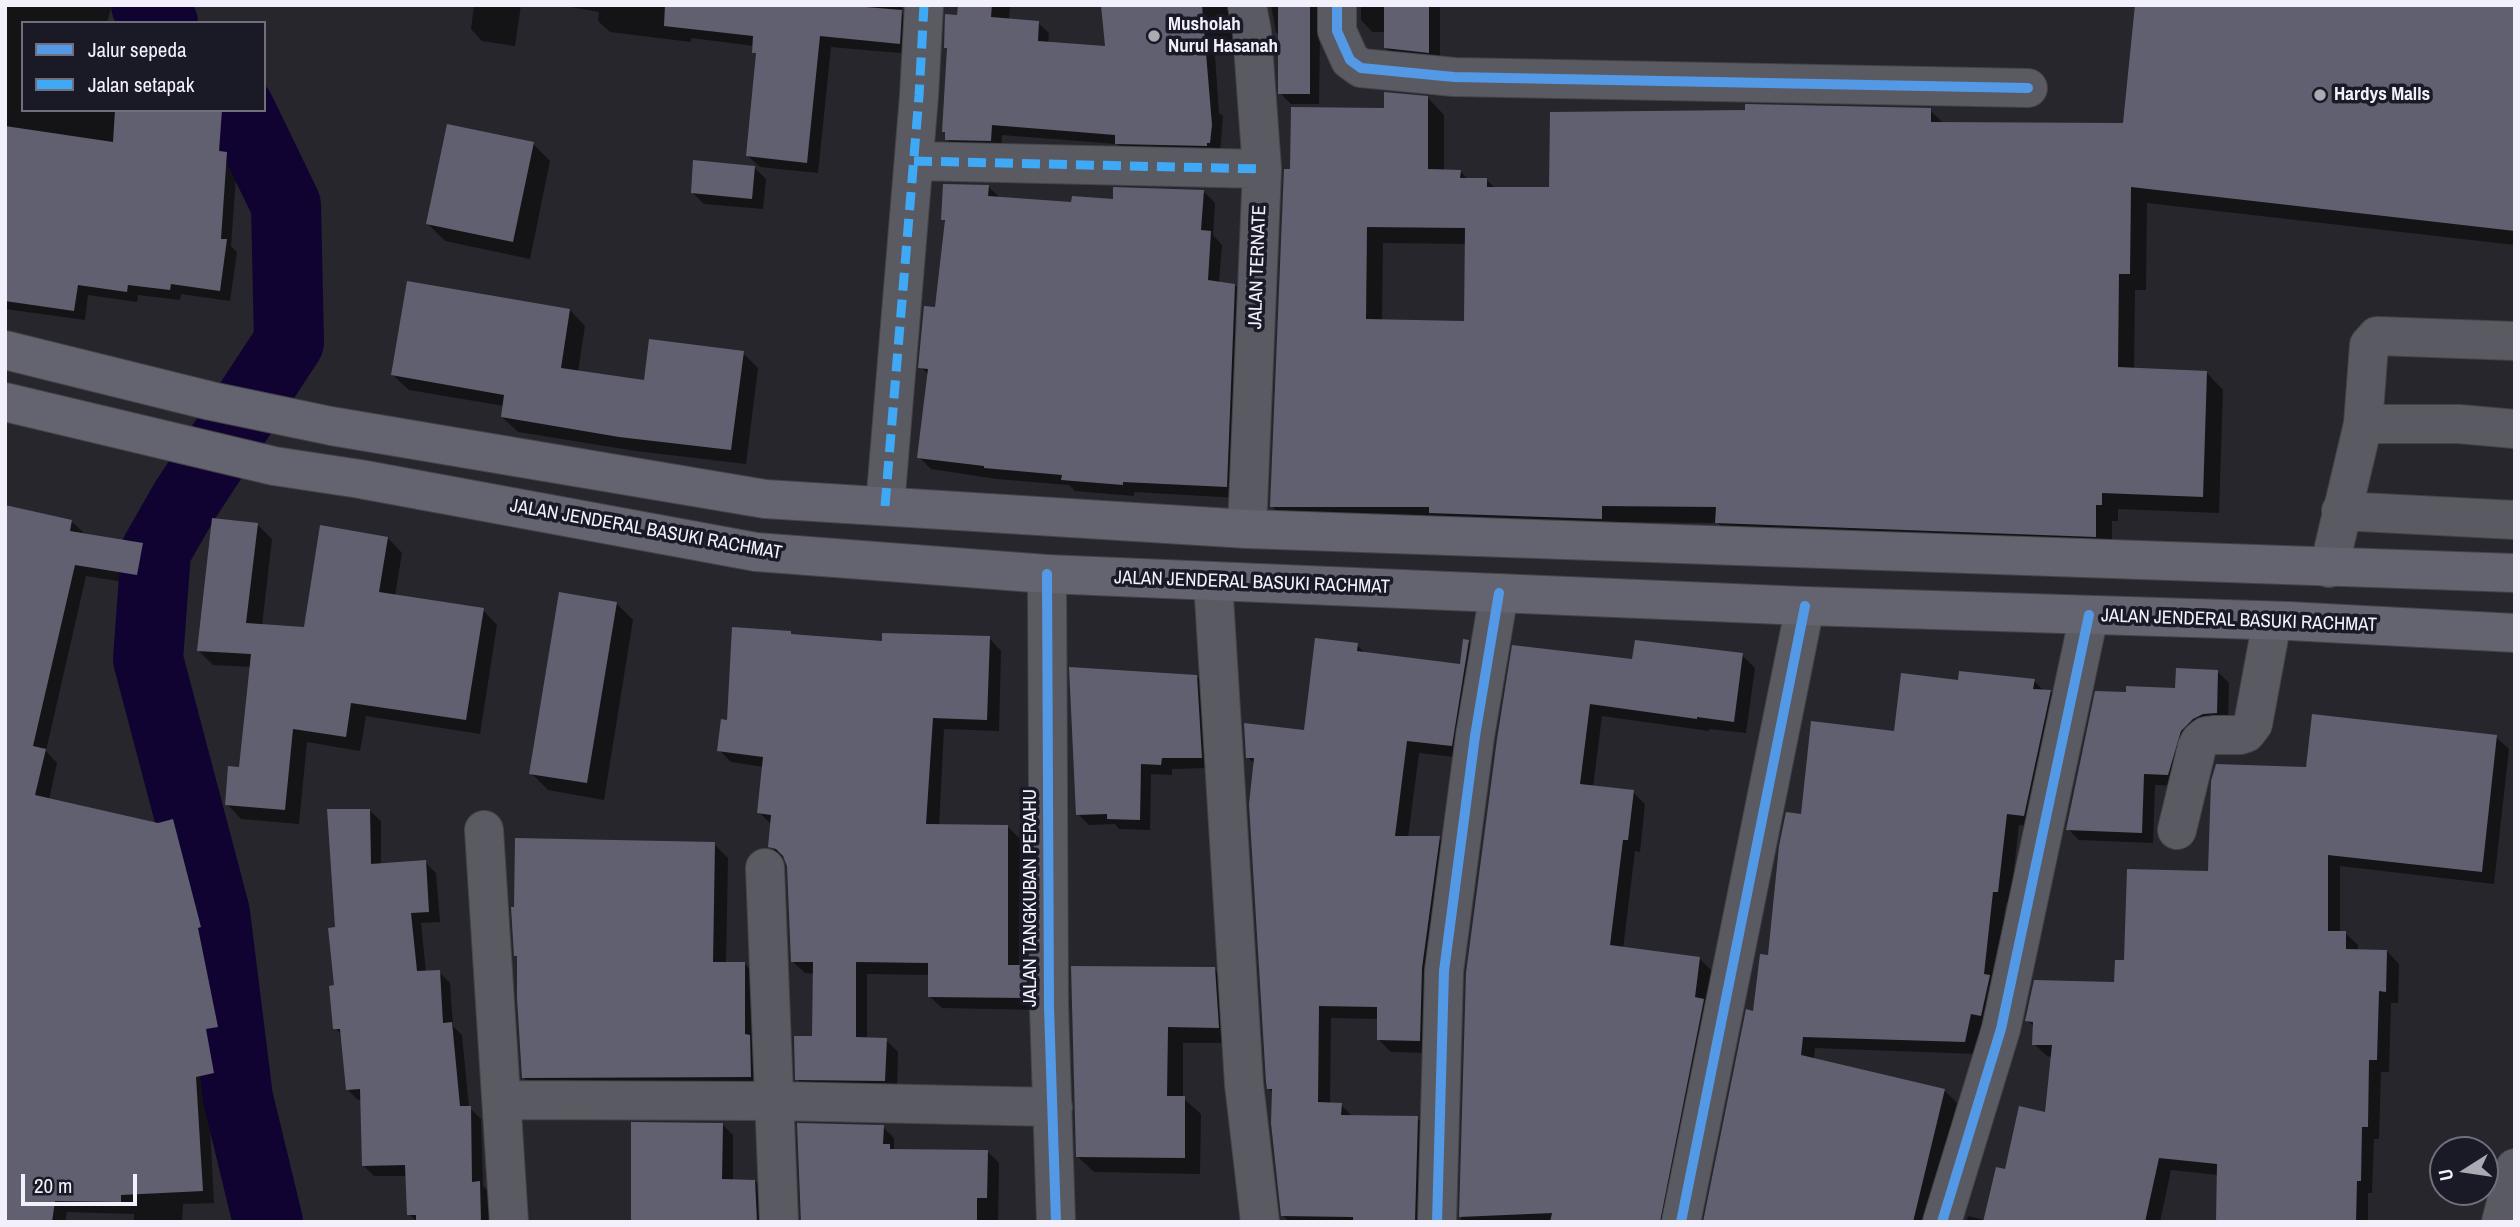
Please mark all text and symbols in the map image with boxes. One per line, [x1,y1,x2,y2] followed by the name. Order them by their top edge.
[1168,14,1278,58] place label: Musholah Nurul Hasanah
[21,21,266,112] legend
[1146,28,1162,44] marker: Musholah Nurul Hasanah
[88,35,187,64] text: Jalur sepeda
[88,70,194,99] text: Jalan setapak
[2334,84,2430,106] place label: Hardys Malls
[2312,87,2328,103] marker: Hardys Malls
[1244,204,1272,330] street label: JALAN TERNATE
[508,495,784,565] street label: JALAN JENDERAL BASUKI RACHMAT
[1114,567,1390,599] street label: JALAN JENDERAL BASUKI RACHMAT
[2101,605,2377,637] street label: JALAN JENDERAL BASUKI RACHMAT
[1020,789,1042,1007] street label: JALAN TANGKUBAN PERAHU
[2429,1136,2499,1206] north arrow
[24,1160,140,1204] scale bar
[2432,1167,2459,1183] text: U
[34,1171,72,1200] text: 20 m

